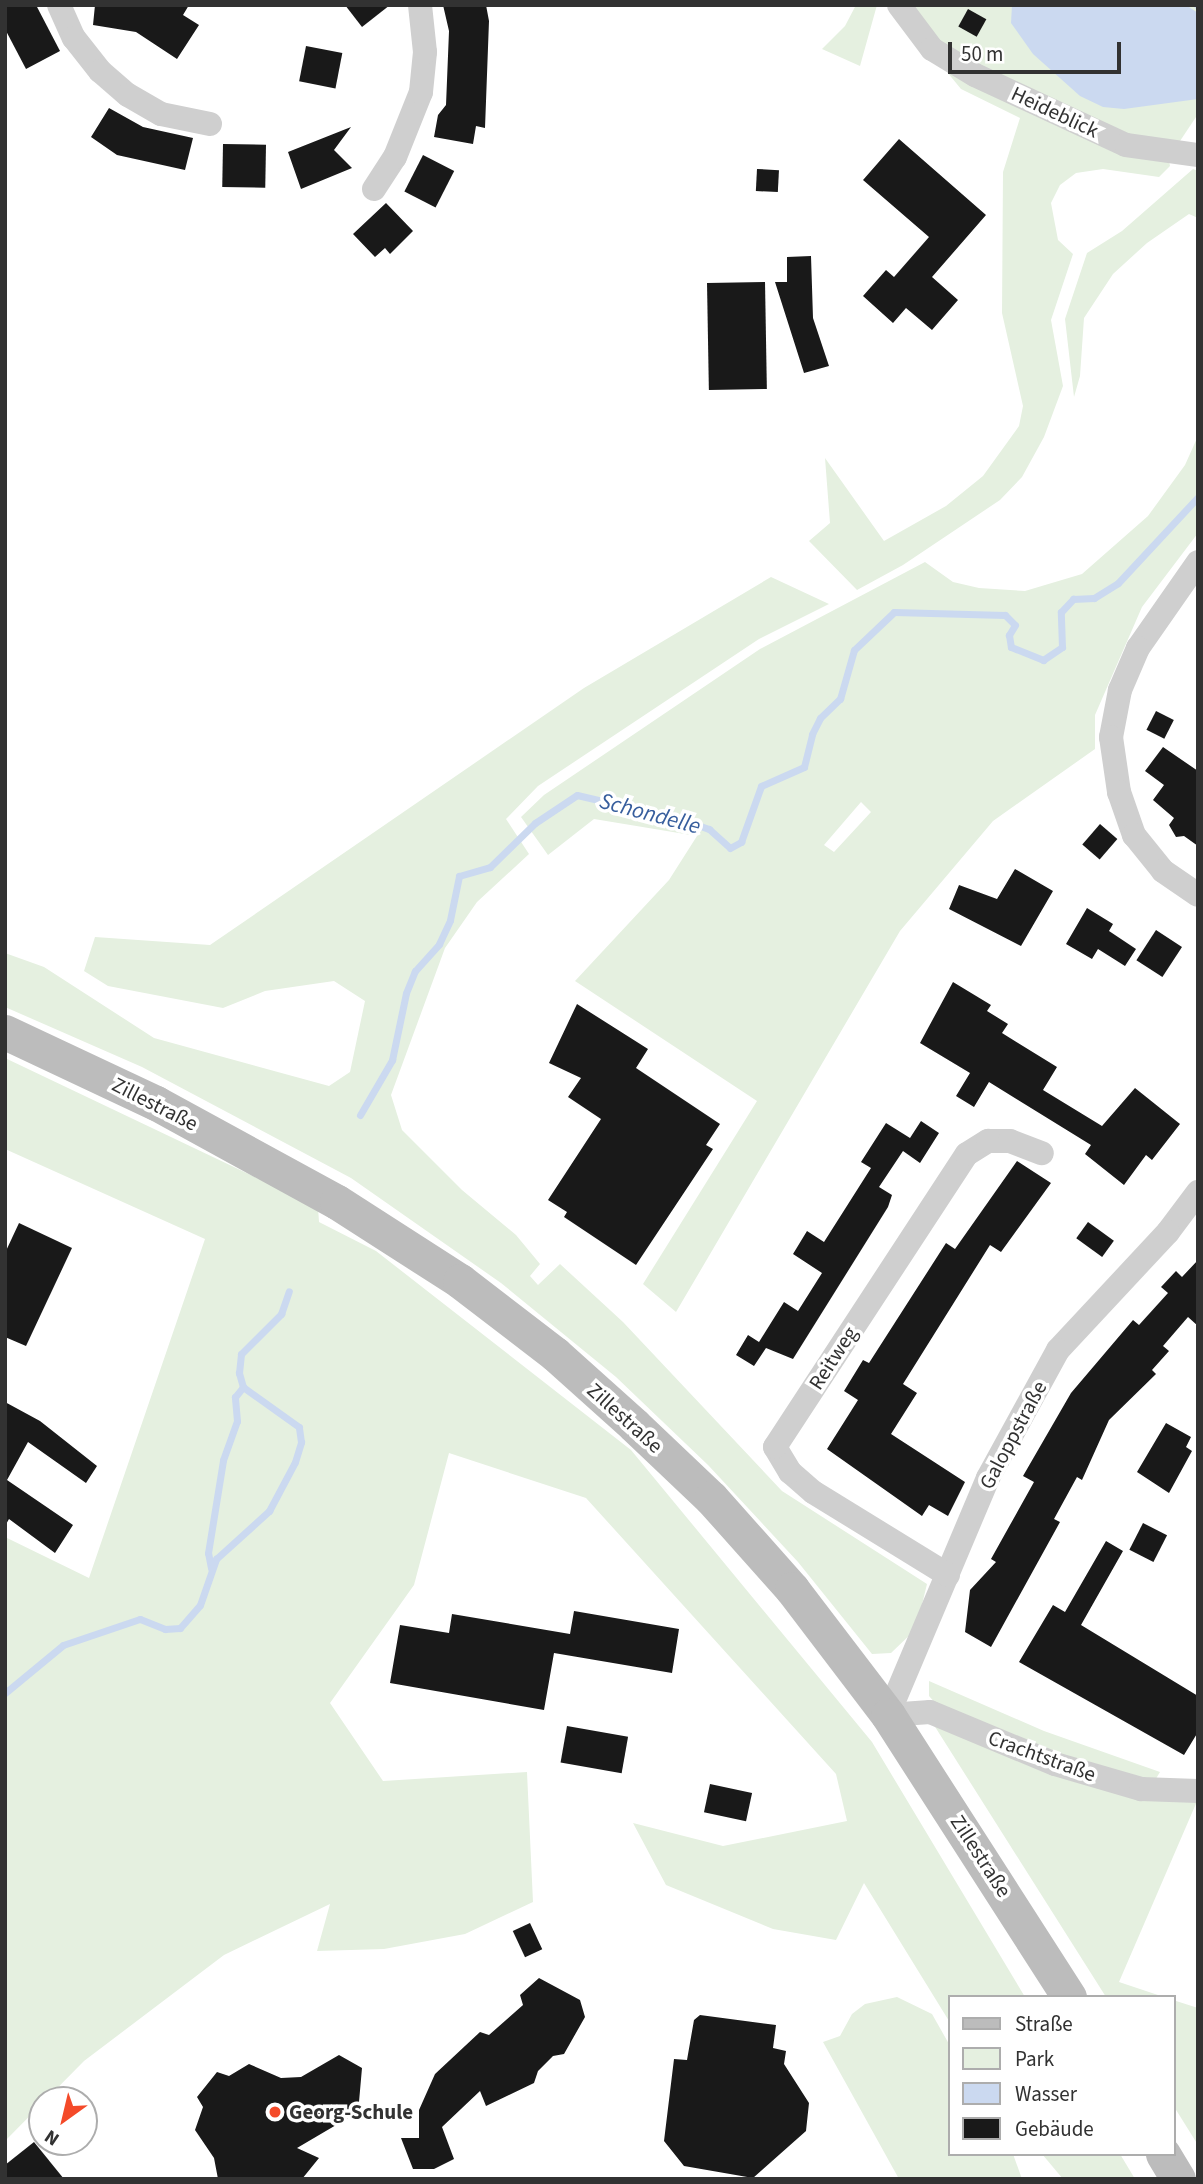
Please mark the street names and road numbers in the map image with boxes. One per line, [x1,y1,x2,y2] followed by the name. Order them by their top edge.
[1007,81,1103,143] street label: Heideblick
[108,1072,202,1136] street label: Zillestraße
[803,1322,863,1394] street label: Reitweg
[974,1377,1052,1493] street label: Galoppstraße
[582,1378,668,1458] street label: Zillestraße
[985,1725,1099,1787] street label: Crachtstraße
[945,1810,1017,1902] street label: Zillestraße

